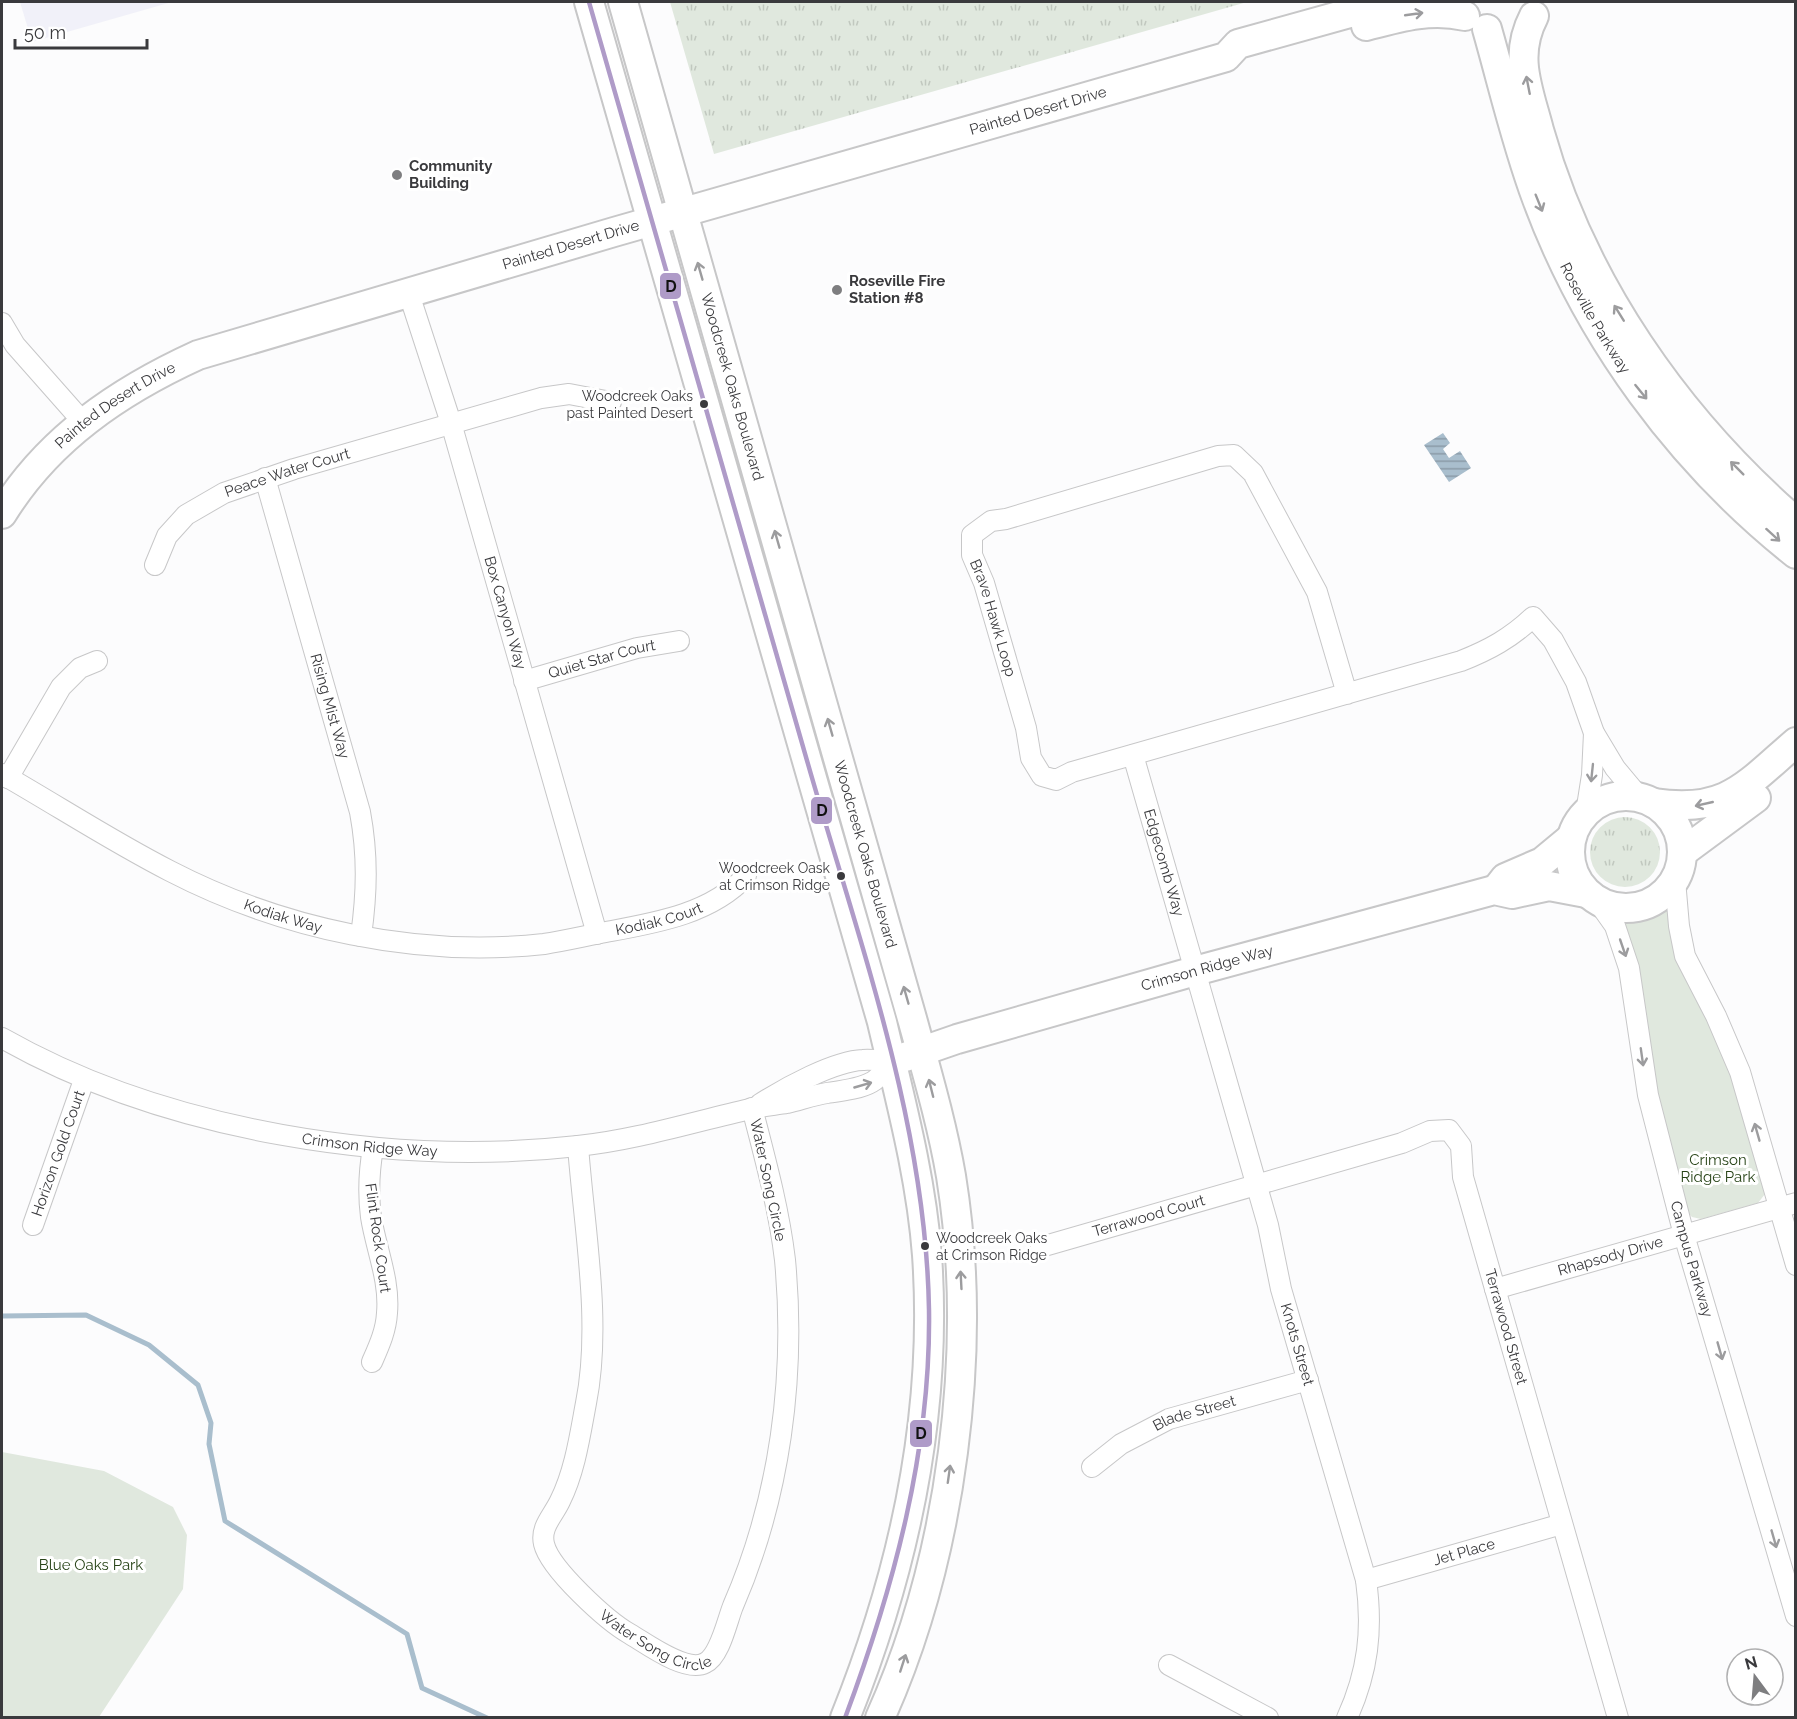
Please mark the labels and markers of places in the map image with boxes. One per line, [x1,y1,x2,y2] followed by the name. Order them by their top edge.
[409,157,493,192] place label: Community Building
[390,168,404,182] marker: Community Building
[849,272,945,307] place label: Roseville Fire Station #8
[830,283,844,297] marker: Roseville Fire Station #8
[566,388,693,421] place label: Woodcreek Oaks past Painted Desert
[698,398,710,410] marker: Woodcreek Oaks past Painted Desert
[719,860,831,893] place label: Woodcreek Oask at Crimson Ridge
[835,870,847,882] marker: Woodcreek Oask at Crimson Ridge
[936,1230,1047,1263] place label: Woodcreek Oaks at Crimson Ridge
[919,1240,931,1252] marker: Woodcreek Oaks at Crimson Ridge

